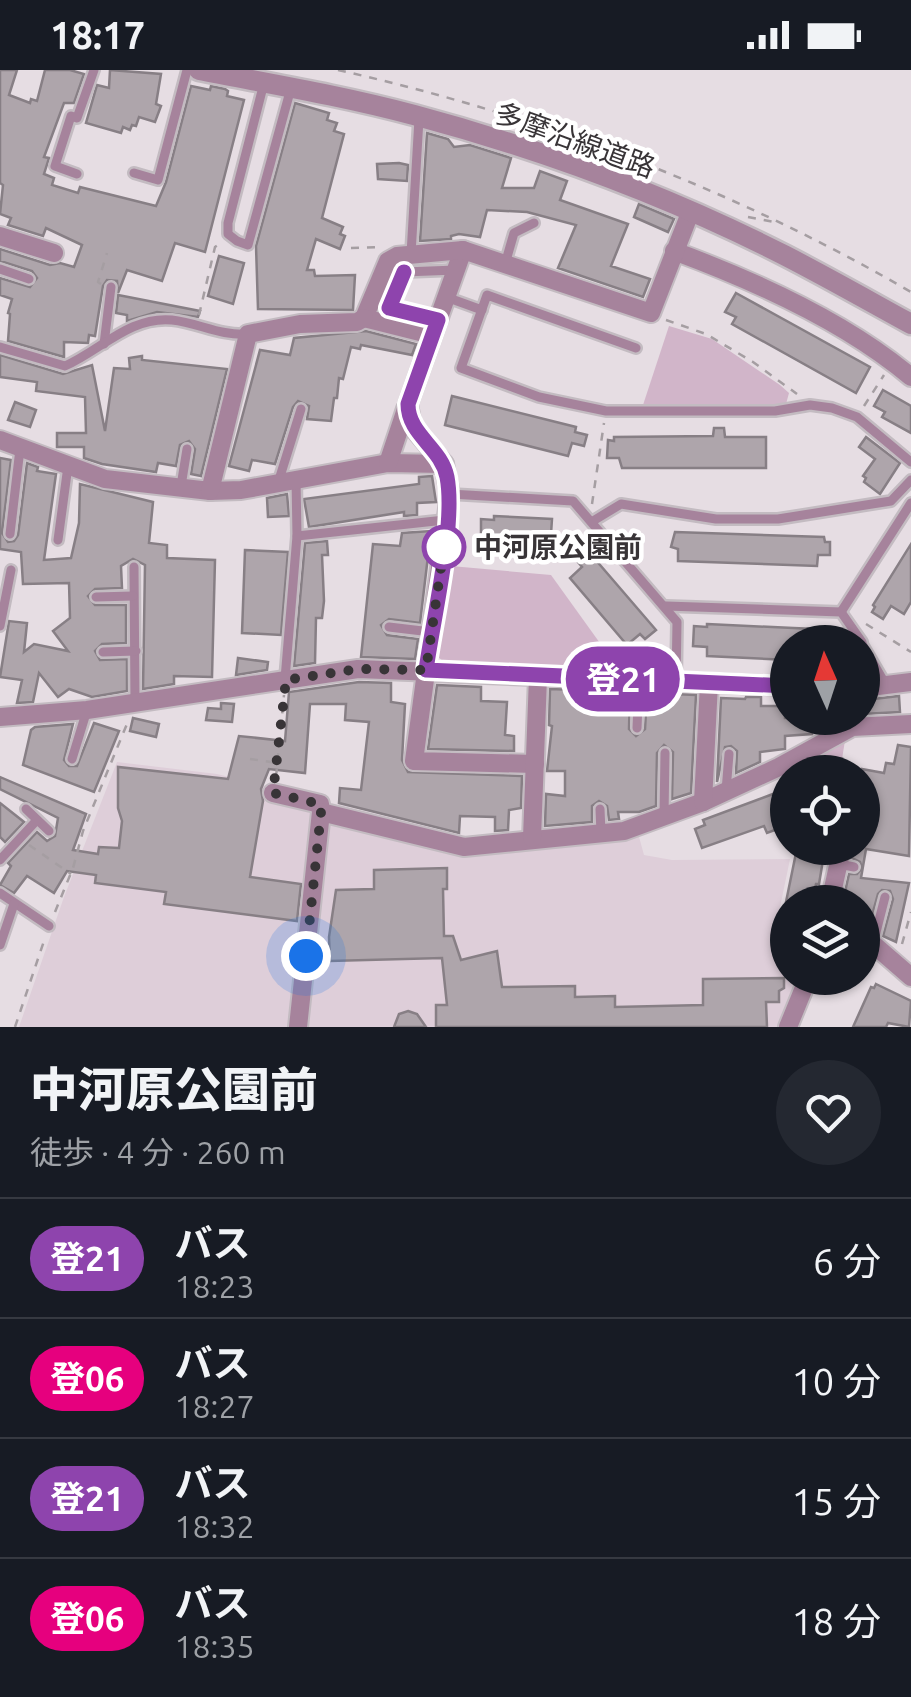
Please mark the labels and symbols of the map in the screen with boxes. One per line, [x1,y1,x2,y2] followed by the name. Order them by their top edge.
[491,96,659,183] street label: 多摩沿線道路
[423,526,465,568] marker: 中河原公園前
[474,531,642,562] place label: 中河原公園前
[770,625,880,735] north arrow
[566,646,680,712] line badge: 登21
[281,931,331,981] your location

